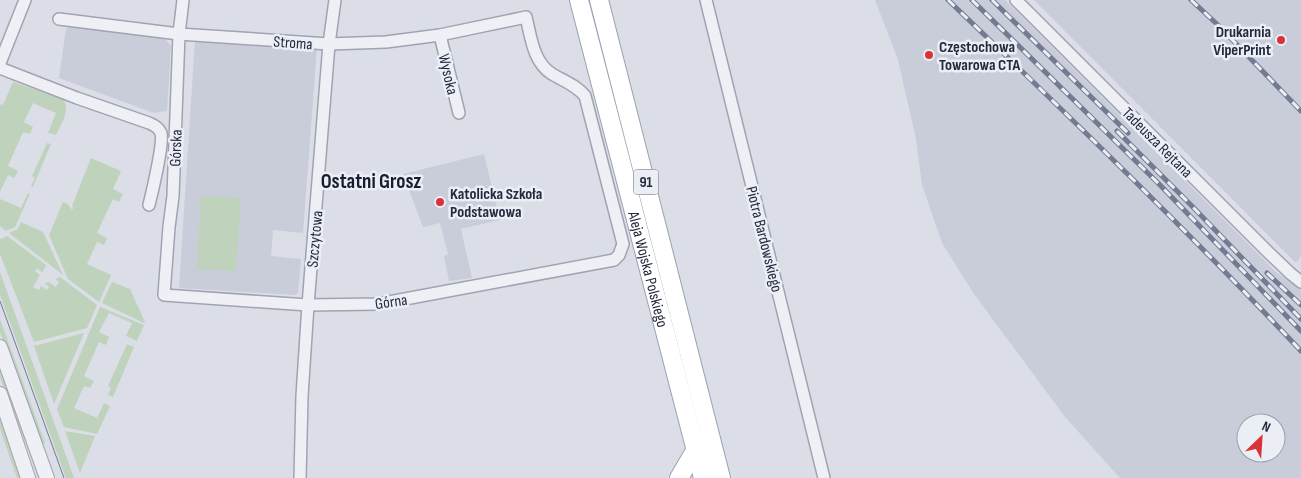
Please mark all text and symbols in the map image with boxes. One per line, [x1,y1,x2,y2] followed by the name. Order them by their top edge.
[1213,23,1271,60] place label: Drukarnia ViperPrint
[273,33,313,54] street label: Stroma
[1275,34,1287,46] marker: Drukarnia ViperPrint
[939,38,1021,75] place label: Częstochowa Towarowa CTA
[923,49,935,61] marker: Częstochowa Towarowa CTA
[434,52,461,97] street label: Wysoka
[1118,104,1196,182] street label: Tadeusza Rejtana
[166,129,187,167] street label: Górska
[321,169,421,194] district label: Ostatni Grosz
[634,170,658,194] road number: 91
[741,184,786,294] street label: Piotra Bardowskiego
[450,185,542,222] place label: Katolicka Szkoła Podstawowa
[434,196,446,208] marker: Katolicka Szkoła Podstawowa
[623,209,671,329] street label: Aleja Wojska Polskiego
[304,210,327,268] street label: Szczytowa
[374,291,409,314] street label: Górna
[1236,413,1286,463] north arrow
[1259,417,1273,436] text: N

